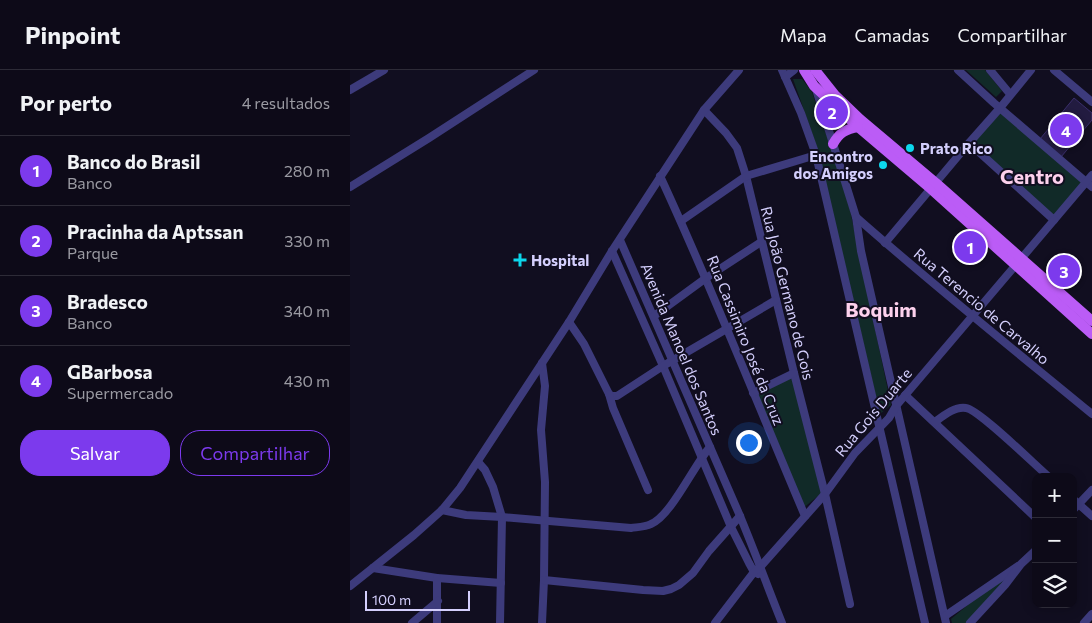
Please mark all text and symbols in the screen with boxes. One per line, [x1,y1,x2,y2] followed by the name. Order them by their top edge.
[25,20,120,49] text: Pinpoint
[780,24,827,46] text: Mapa
[855,24,929,46] text: Camadas
[957,24,1067,46] text: Compartilhar
[20,90,112,115] text: Por perto
[242,93,330,112] text: 4 resultados
[816,93,848,131] pin: 2
[1050,111,1082,149] pin: 4
[920,139,993,157] place label: Prato Rico
[904,142,916,154] marker: Prato Rico
[794,147,873,182] place label: Encontro dos Amigos
[67,150,200,173] text: Banco do Brasil
[877,159,889,171] marker: Encontro dos Amigos
[32,161,40,180] text: 1
[284,161,330,180] text: 280 m
[1000,164,1064,188] district label: Centro
[67,173,112,192] text: Banco
[758,204,818,382] street label: Rua João Germano de Gois
[67,220,243,243] text: Pracinha da Aptssan
[954,228,986,266] pin: 1
[31,231,41,250] text: 2
[284,231,330,250] text: 330 m
[67,243,118,262] text: Parque
[911,244,1053,368] street label: Rua Terencio de Carvalho
[531,251,589,269] place label: Hospital
[1048,252,1080,290] pin: 3
[513,253,527,267] marker: Hospital
[704,253,788,427] street label: Rua Cassimiro José da Cruz
[638,260,727,438] street label: Avenida Manoel dos Santos
[67,290,148,313] text: Bradesco
[845,297,917,321] district label: Boquim
[31,301,41,320] text: 3
[284,301,330,320] text: 340 m
[67,313,112,332] text: Banco
[67,360,153,383] text: GBarbosa
[831,364,915,460] street label: Rua Gois Duarte
[31,371,41,390] text: 4
[284,371,330,390] text: 430 m
[67,383,173,402] text: Supermercado
[20,430,170,476] button: Salvar
[180,430,330,476] button: Compartilhar
[736,430,762,456] your location
[1032,473,1077,608] map controls
[1032,473,1077,518] button: +
[1032,518,1077,563] button: −
[1032,563,1077,608] button: layers
[365,588,470,611] scale bar
[372,591,411,608] text: 100 m

